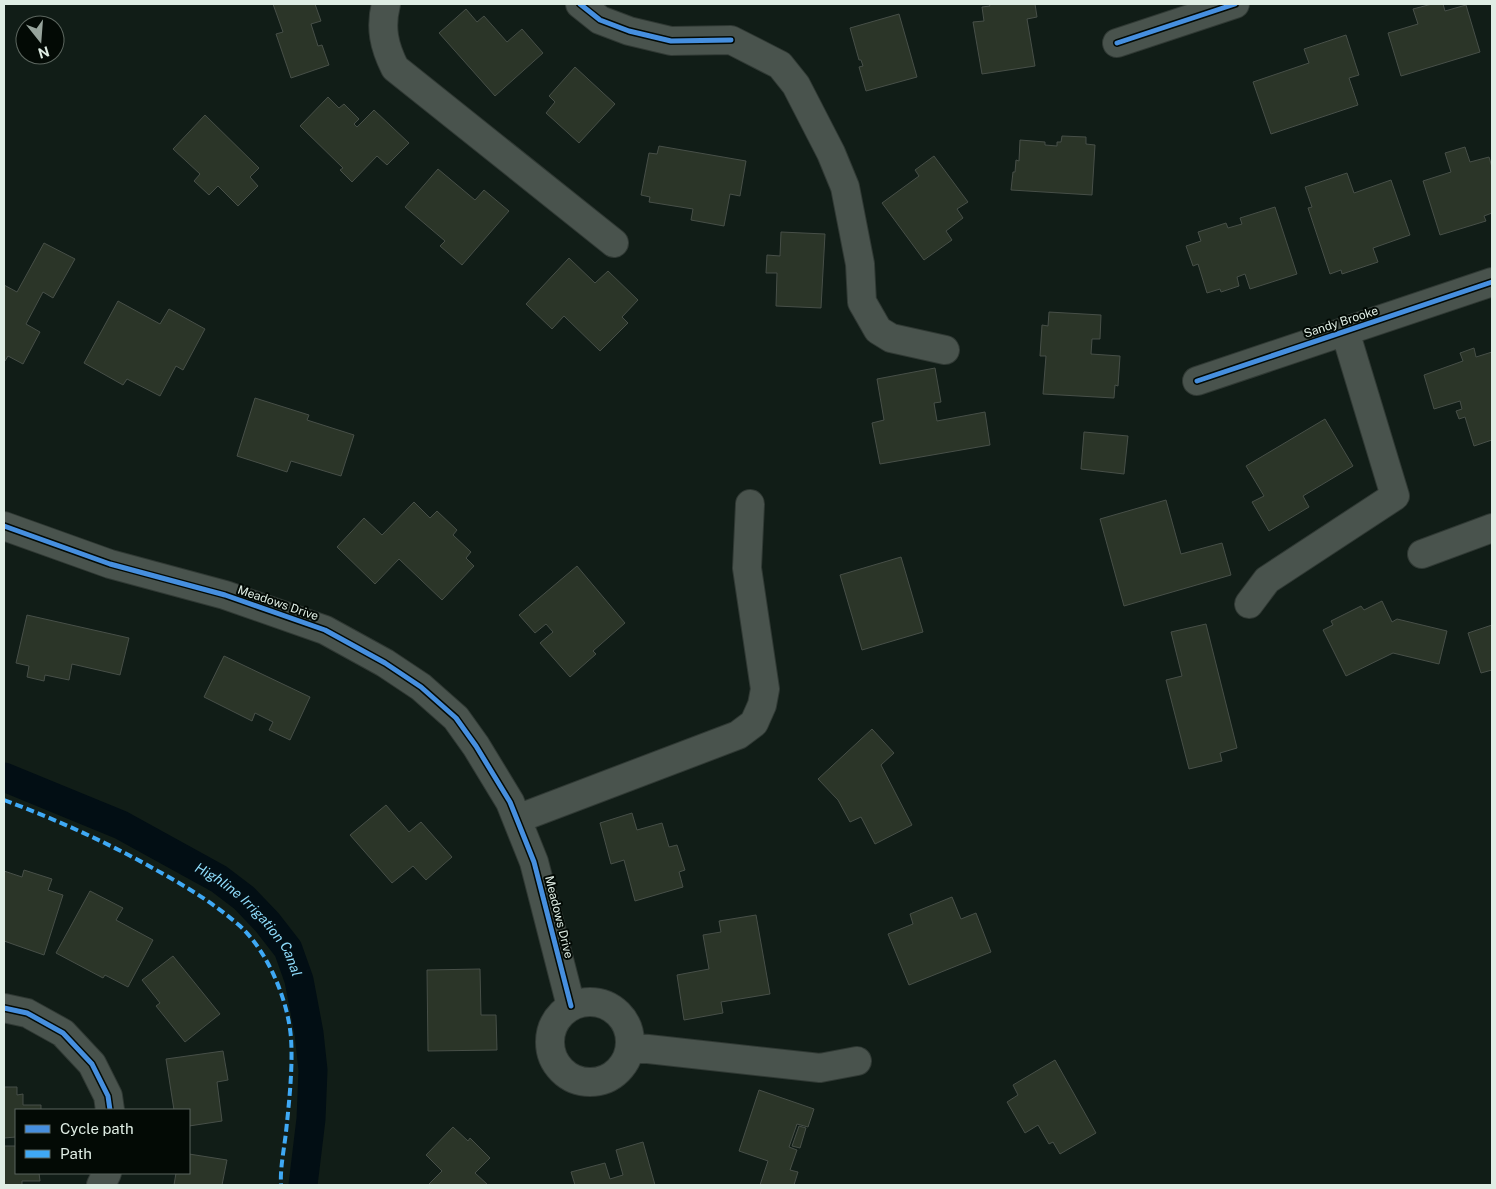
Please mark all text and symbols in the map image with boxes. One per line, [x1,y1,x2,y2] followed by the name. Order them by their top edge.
[15,15,65,65] north arrow
[36,43,51,62] text: N
[1302,303,1380,341] street label: Sandy Brooke
[236,583,320,623] street label: Meadows Drive
[192,859,305,978] water label: Highline Irrigation Canal
[542,874,576,960] street label: Meadows Drive
[15,1109,190,1174] legend
[60,1120,134,1137] text: Cycle path
[60,1145,92,1162] text: Path

